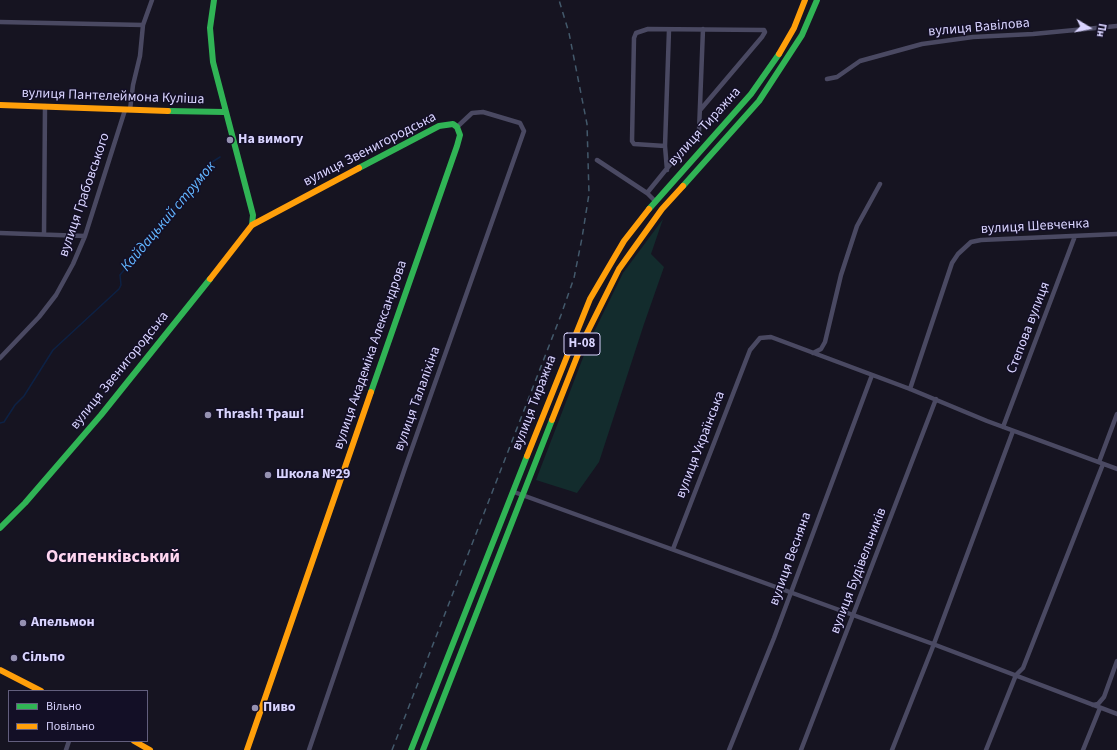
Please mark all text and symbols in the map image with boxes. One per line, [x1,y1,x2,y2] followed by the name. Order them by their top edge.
[1069,8,1109,48] north arrow
[928,15,1030,41] street label: вулиця Вавілова
[1093,22,1110,38] text: Пн
[665,84,745,170] street label: вулиця Тиражна
[21,85,205,109] street label: вулиця Пантелеймона Куліша
[301,109,439,191] street label: вулиця Звенигородська
[56,131,114,259] street label: вулиця Грабовського
[238,132,303,148] place label: На вимогу
[225,135,235,145] marker: На вимогу
[118,158,220,276] water label: Кайдацький струмок
[980,216,1090,238] street label: вулиця Шевченка
[331,258,411,452] street label: вулиця Академіка Александрова
[1004,280,1054,376] street label: Степова вулиця
[67,309,173,433] street label: вулиця Звенигородська
[564,333,600,355] road number: Н-08
[391,344,445,454] street label: вулиця Талаліхіна
[509,353,561,453] street label: вулиця Тиражна
[673,389,729,501] street label: вулиця Українська
[216,407,305,423] place label: Thrash! Траш!
[203,410,213,420] marker: Thrash! Траш!
[276,467,350,483] place label: Школа №29
[263,470,273,480] marker: Школа №29
[827,506,891,636] street label: вулиця Будівельників
[766,510,816,608] street label: вулиця Весняна
[46,547,180,569] district label: Осипенківський
[31,615,95,631] place label: Апельмон
[18,618,28,628] marker: Апельмон
[22,650,65,666] place label: Сільпо
[9,653,19,663] marker: Сільпо
[8,690,148,742] legend
[46,698,82,715] text: Вільно
[263,700,296,716] place label: Пиво
[250,703,260,713] marker: Пиво
[46,718,95,735] text: Повільно

